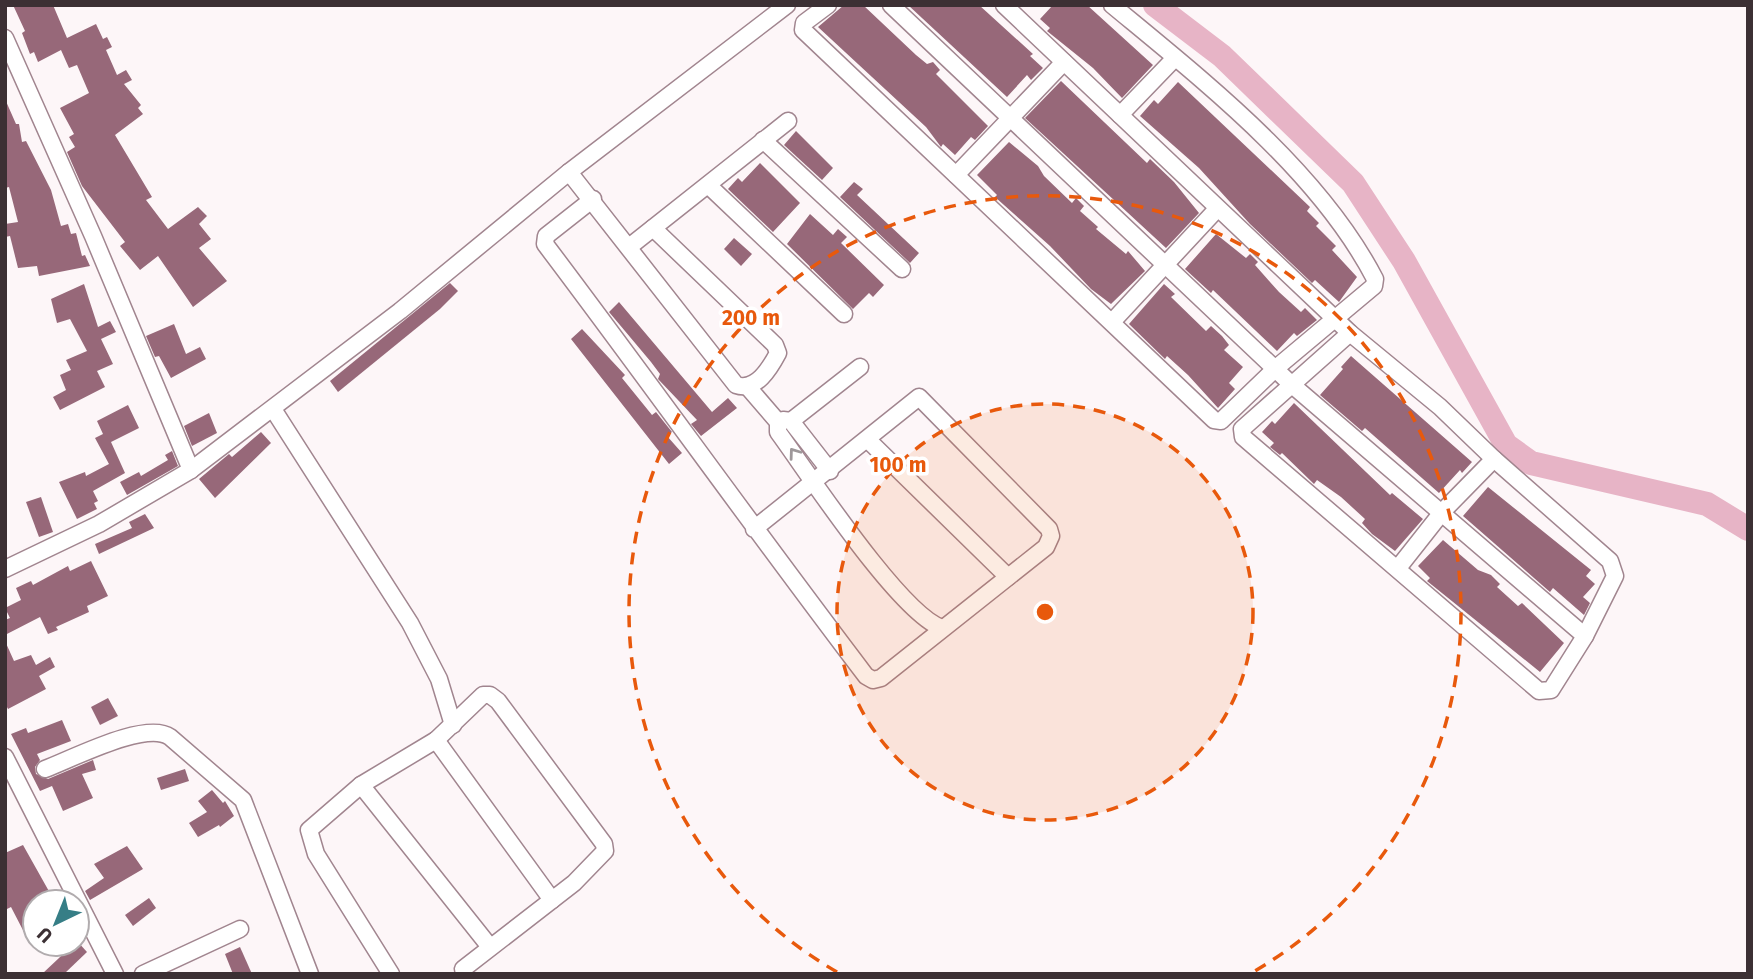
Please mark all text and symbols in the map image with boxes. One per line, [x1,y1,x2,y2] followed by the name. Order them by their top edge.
[722,305,780,331] text: 200 m
[789,448,802,461] one-way arrow
[869,452,927,478] text: 100 m
[1033,600,1057,624] centre of rings
[21,888,91,958] north arrow
[32,922,57,948] text: U

